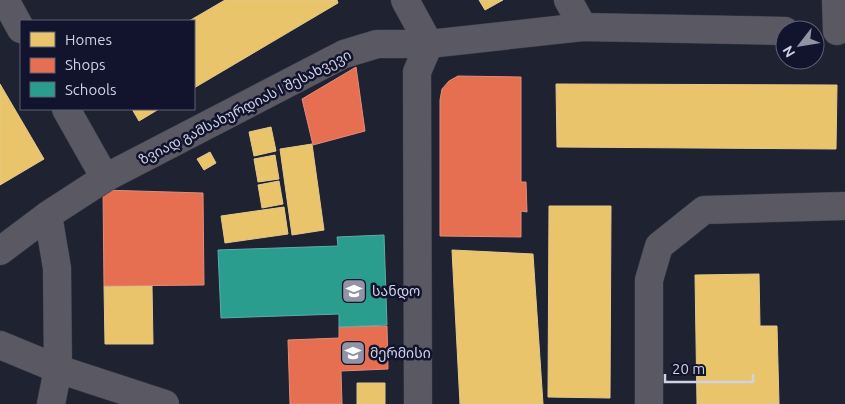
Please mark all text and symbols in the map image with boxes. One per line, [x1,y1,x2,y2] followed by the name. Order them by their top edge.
[20,20,195,110] legend
[775,20,825,70] north arrow
[65,31,112,48] text: Homes
[779,43,798,60] text: N
[136,46,354,169] street label: ზვიად გამსახურდიას I შესახვევი
[65,56,106,73] text: Shops
[65,81,116,98] text: Schools
[341,278,367,304] school or university icon: სანდო
[372,283,420,300] place label: სანდო
[340,340,366,366] school or university icon: მერმისი
[370,345,431,362] place label: მერმისი
[665,352,752,384] scale bar
[672,360,705,377] text: 20 m

